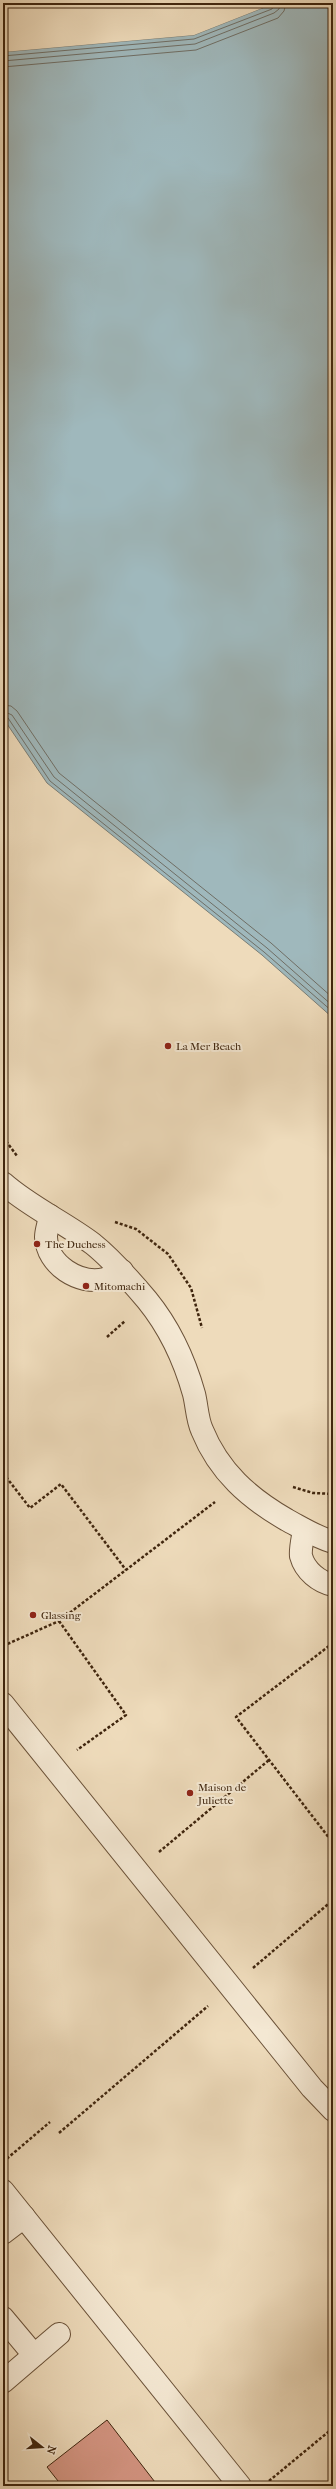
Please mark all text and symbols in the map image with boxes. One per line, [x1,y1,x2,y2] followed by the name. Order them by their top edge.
[176,1040,242,1053] place label: La Mer Beach
[163,1041,173,1051] marker: La Mer Beach
[45,1238,106,1251] place label: The Duchess
[32,1239,42,1249] marker: The Duchess
[94,1280,146,1293] place label: Mitomachi
[81,1281,91,1291] marker: Mitomachi
[41,1609,81,1622] place label: Glassing
[28,1610,38,1620] marker: Glassing
[197,1781,247,1807] place label: Maison de Juliette
[185,1788,195,1798] marker: Maison de Juliette
[22,2427,62,2467] north arrow
[43,2444,59,2456] text: N

